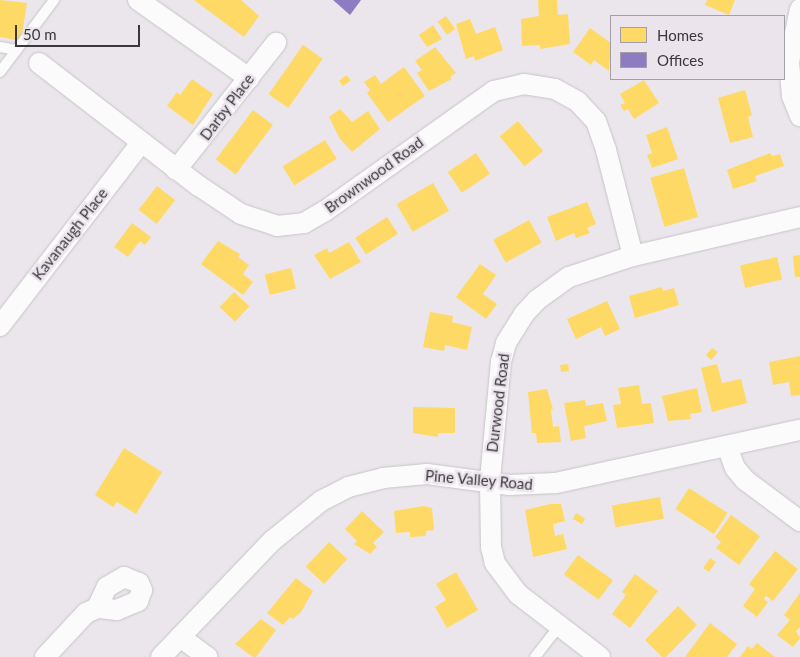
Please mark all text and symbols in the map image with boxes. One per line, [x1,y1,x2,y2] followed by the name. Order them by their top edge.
[18,15,142,47] scale bar
[610,15,785,80] legend
[23,25,57,43] text: 50 m
[657,26,703,44] text: Homes
[657,51,704,69] text: Offices
[196,70,258,144] street label: Darby Place
[321,133,427,217] street label: Brownwood Road
[29,185,111,283] street label: Kavanaugh Place
[483,353,513,453] street label: Durwood Road
[424,466,534,494] street label: Pine Valley Road

